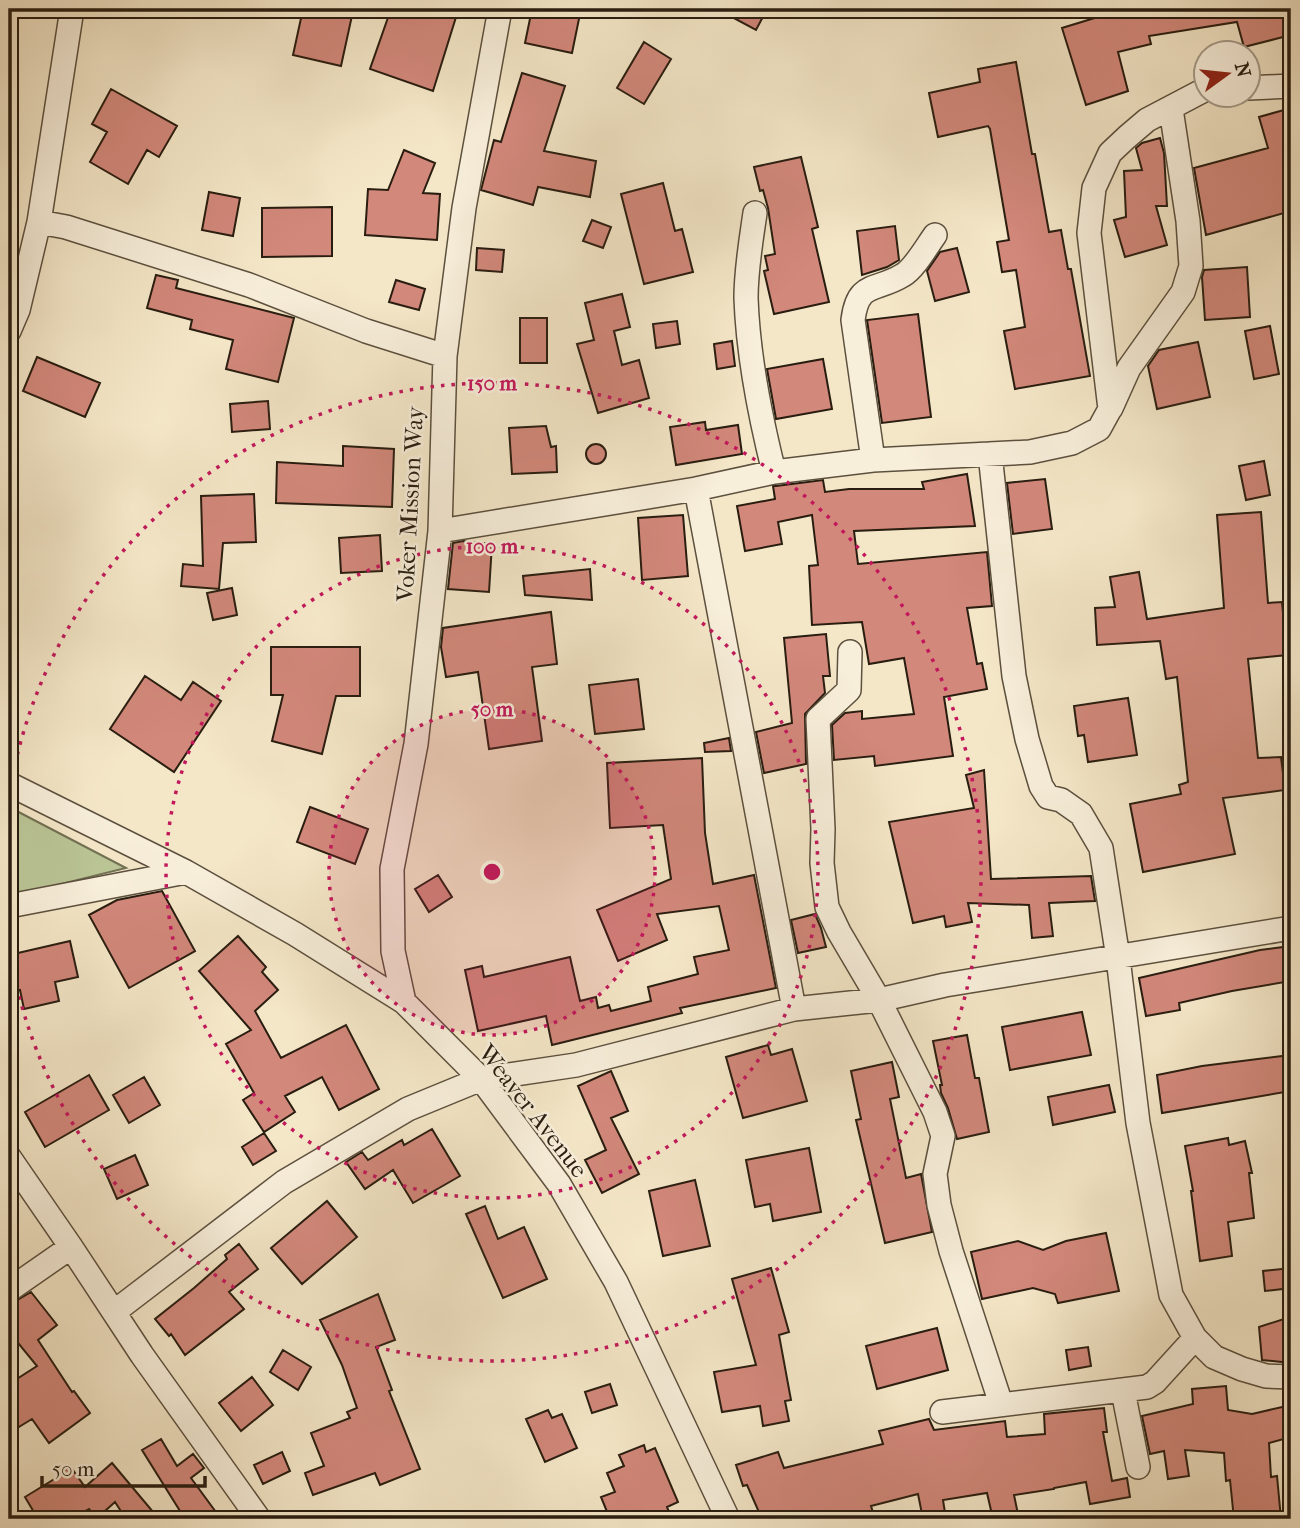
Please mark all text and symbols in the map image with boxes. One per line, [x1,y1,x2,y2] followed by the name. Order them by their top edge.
[1192,38,1262,108] north arrow
[1230,60,1255,80] text: N
[467,371,518,395] text: 150 m
[391,404,429,603] street label: Voker Mission Way
[466,534,519,558] text: 100 m
[471,697,514,721] text: 50 m
[480,860,504,884] centre of rings
[472,1038,594,1183] street label: Weaver Avenue
[42,1444,205,1488] scale bar
[52,1457,95,1481] text: 50 m

